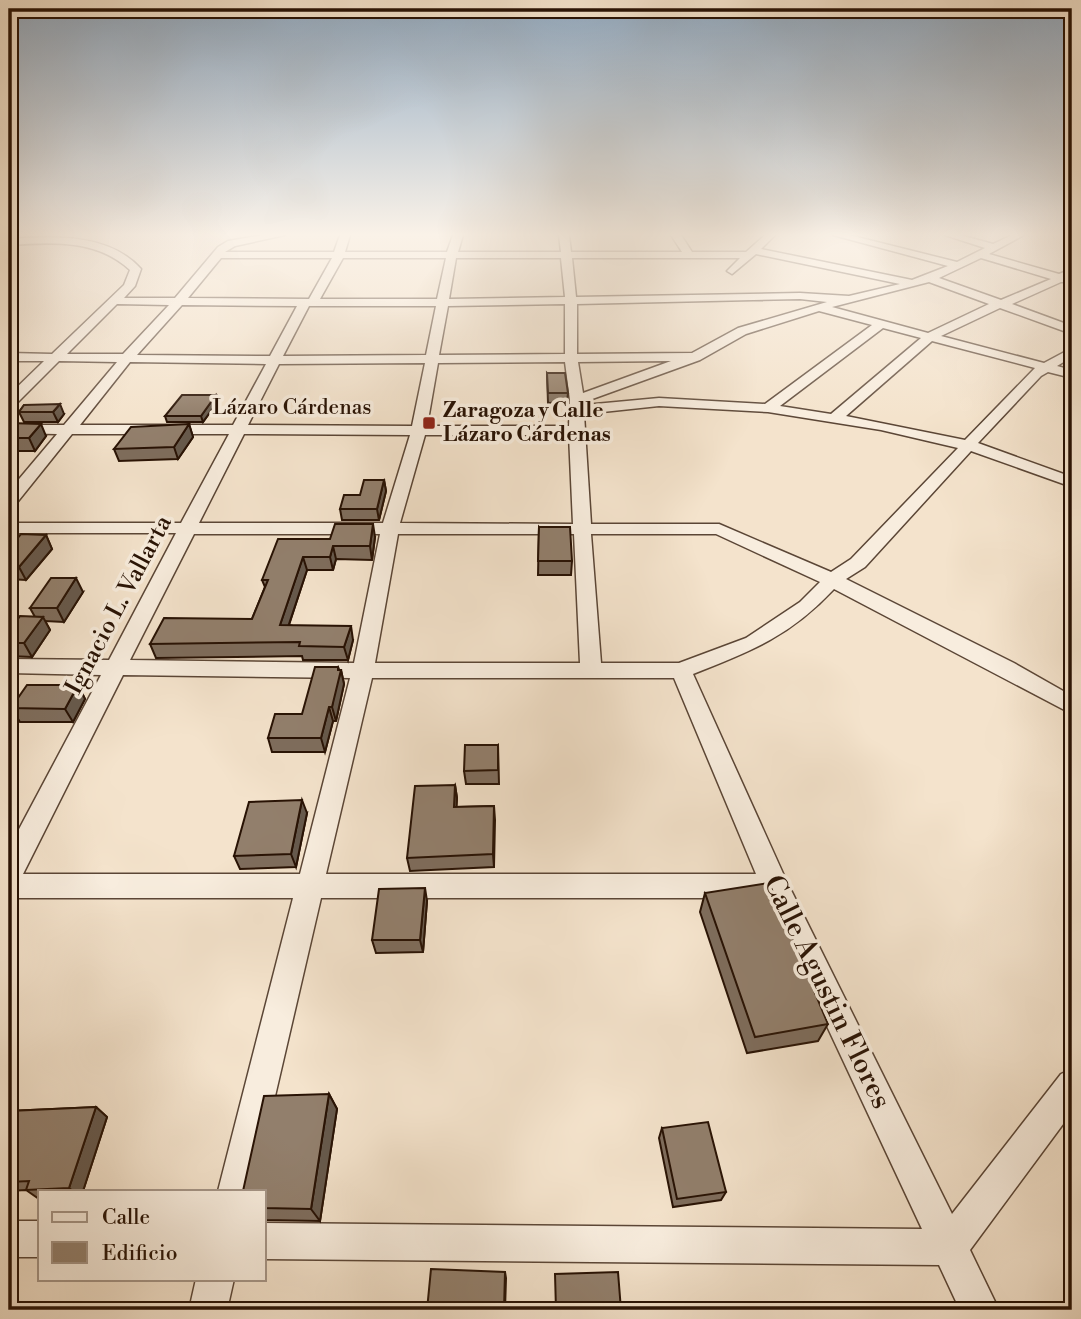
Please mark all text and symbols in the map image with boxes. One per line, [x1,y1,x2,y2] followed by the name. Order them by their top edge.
[212,395,372,421] street label: Lázaro Cárdenas
[443,398,611,448] place label: Zaragoza y Calle Lázaro Cárdenas
[421,415,437,431] marker: Zaragoza y Calle Lázaro Cárdenas
[59,510,179,700] street label: Ignacio L. Vallarta
[755,870,899,1114] street label: Calle Agustin Flores
[38,1190,266,1280] legend
[102,1205,150,1231] text: Calle
[102,1241,178,1267] text: Edificio

